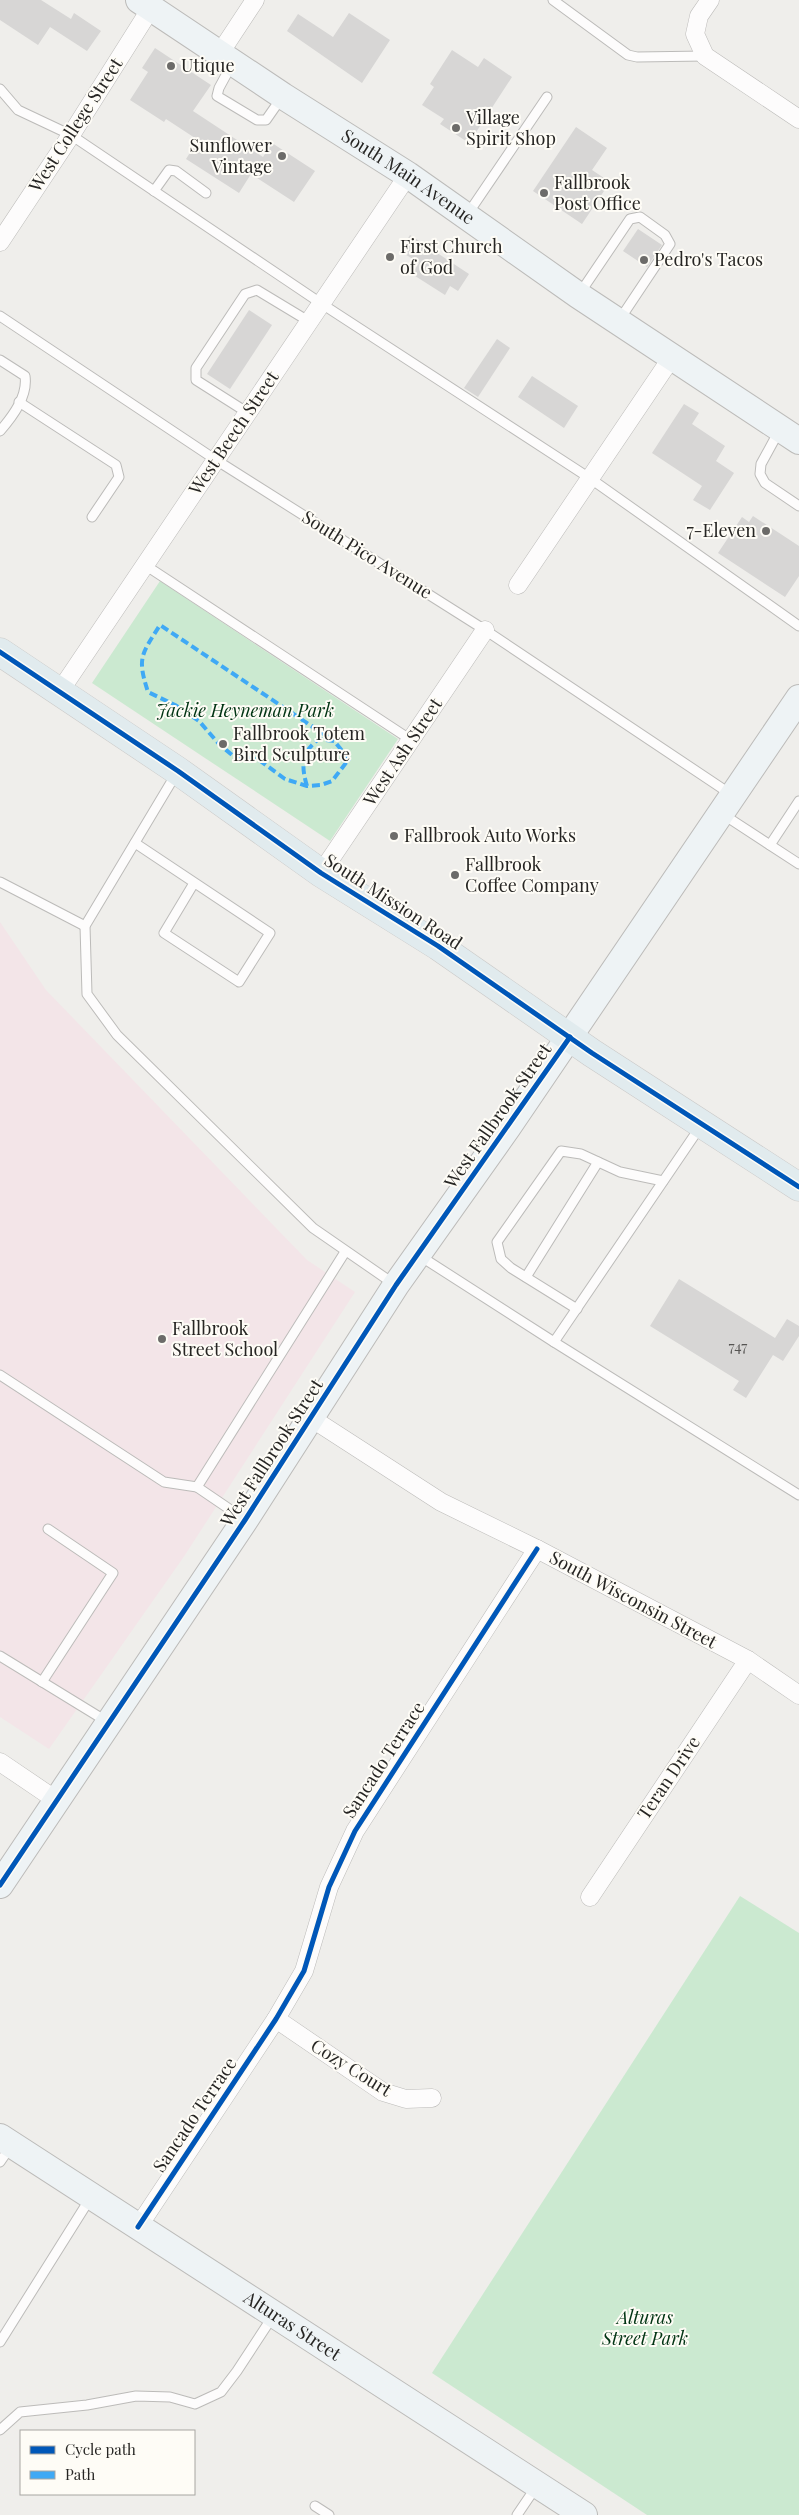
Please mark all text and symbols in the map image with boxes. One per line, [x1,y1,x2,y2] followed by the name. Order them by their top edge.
[22,52,128,197] street label: West College Street
[181,53,235,77] place label: Utique
[165,60,177,72] marker: Utique
[465,105,556,150] place label: Village Spirit Shop
[450,122,462,134] marker: Village Spirit Shop
[337,123,480,229] street label: South Main Avenue
[190,133,272,178] place label: Sunflower Vintage
[276,150,288,162] marker: Sunflower Vintage
[554,170,641,215] place label: Fallbrook Post Office
[538,187,550,199] marker: Fallbrook Post Office
[400,234,503,279] place label: First Church of God
[654,247,763,271] place label: Pedro's Tacos
[384,251,396,263] marker: First Church of God
[638,254,650,266] marker: Pedro's Tacos
[182,365,284,500] street label: West Beech Street
[298,504,437,604] street label: South Pico Avenue
[686,518,756,542] place label: 7-Eleven
[760,525,772,537] marker: 7-Eleven
[357,692,447,811] street label: West Ash Street
[156,698,334,722] park label: Jackie Heyneman Park
[233,721,365,766] place label: Fallbrook Totem Bird Sculpture
[217,738,229,750] marker: Fallbrook Totem Bird Sculpture
[404,823,576,847] place label: Fallbrook Auto Works
[388,830,400,842] marker: Fallbrook Auto Works
[320,848,468,955] street label: South Mission Road
[465,852,599,897] place label: Fallbrook Coffee Company
[449,869,461,881] marker: Fallbrook Coffee Company
[437,1038,557,1194] street label: West Fallbrook Street
[172,1316,278,1361] place label: Fallbrook Street School
[156,1333,168,1345] marker: Fallbrook Street School
[729,1336,747,1356] house number: 747
[214,1373,328,1532] street label: West Fallbrook Street
[546,1545,722,1654] street label: South Wisconsin Street
[337,1697,430,1822] street label: Sancado Terrace
[631,1731,705,1824] street label: Teran Drive
[307,2033,397,2102] street label: Cozy Court
[147,2052,242,2177] street label: Sancado Terrace
[239,2284,346,2366] street label: Alturas Street
[601,2305,688,2350] park label: Alturas Street Park
[20,2430,195,2495] legend
[65,2439,136,2459] text: Cycle path
[65,2464,95,2484] text: Path

